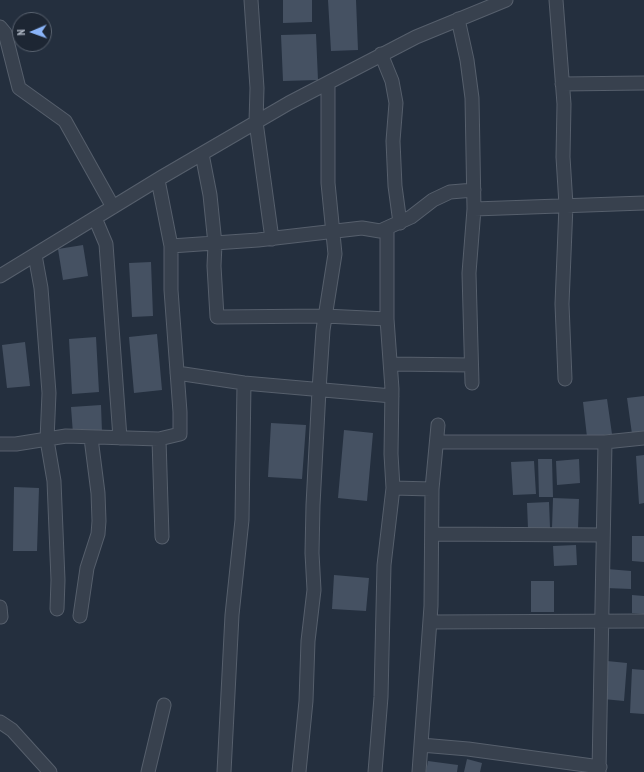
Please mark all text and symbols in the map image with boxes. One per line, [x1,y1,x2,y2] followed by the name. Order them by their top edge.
[12,12,52,52] north arrow
[14,29,28,36] text: N

